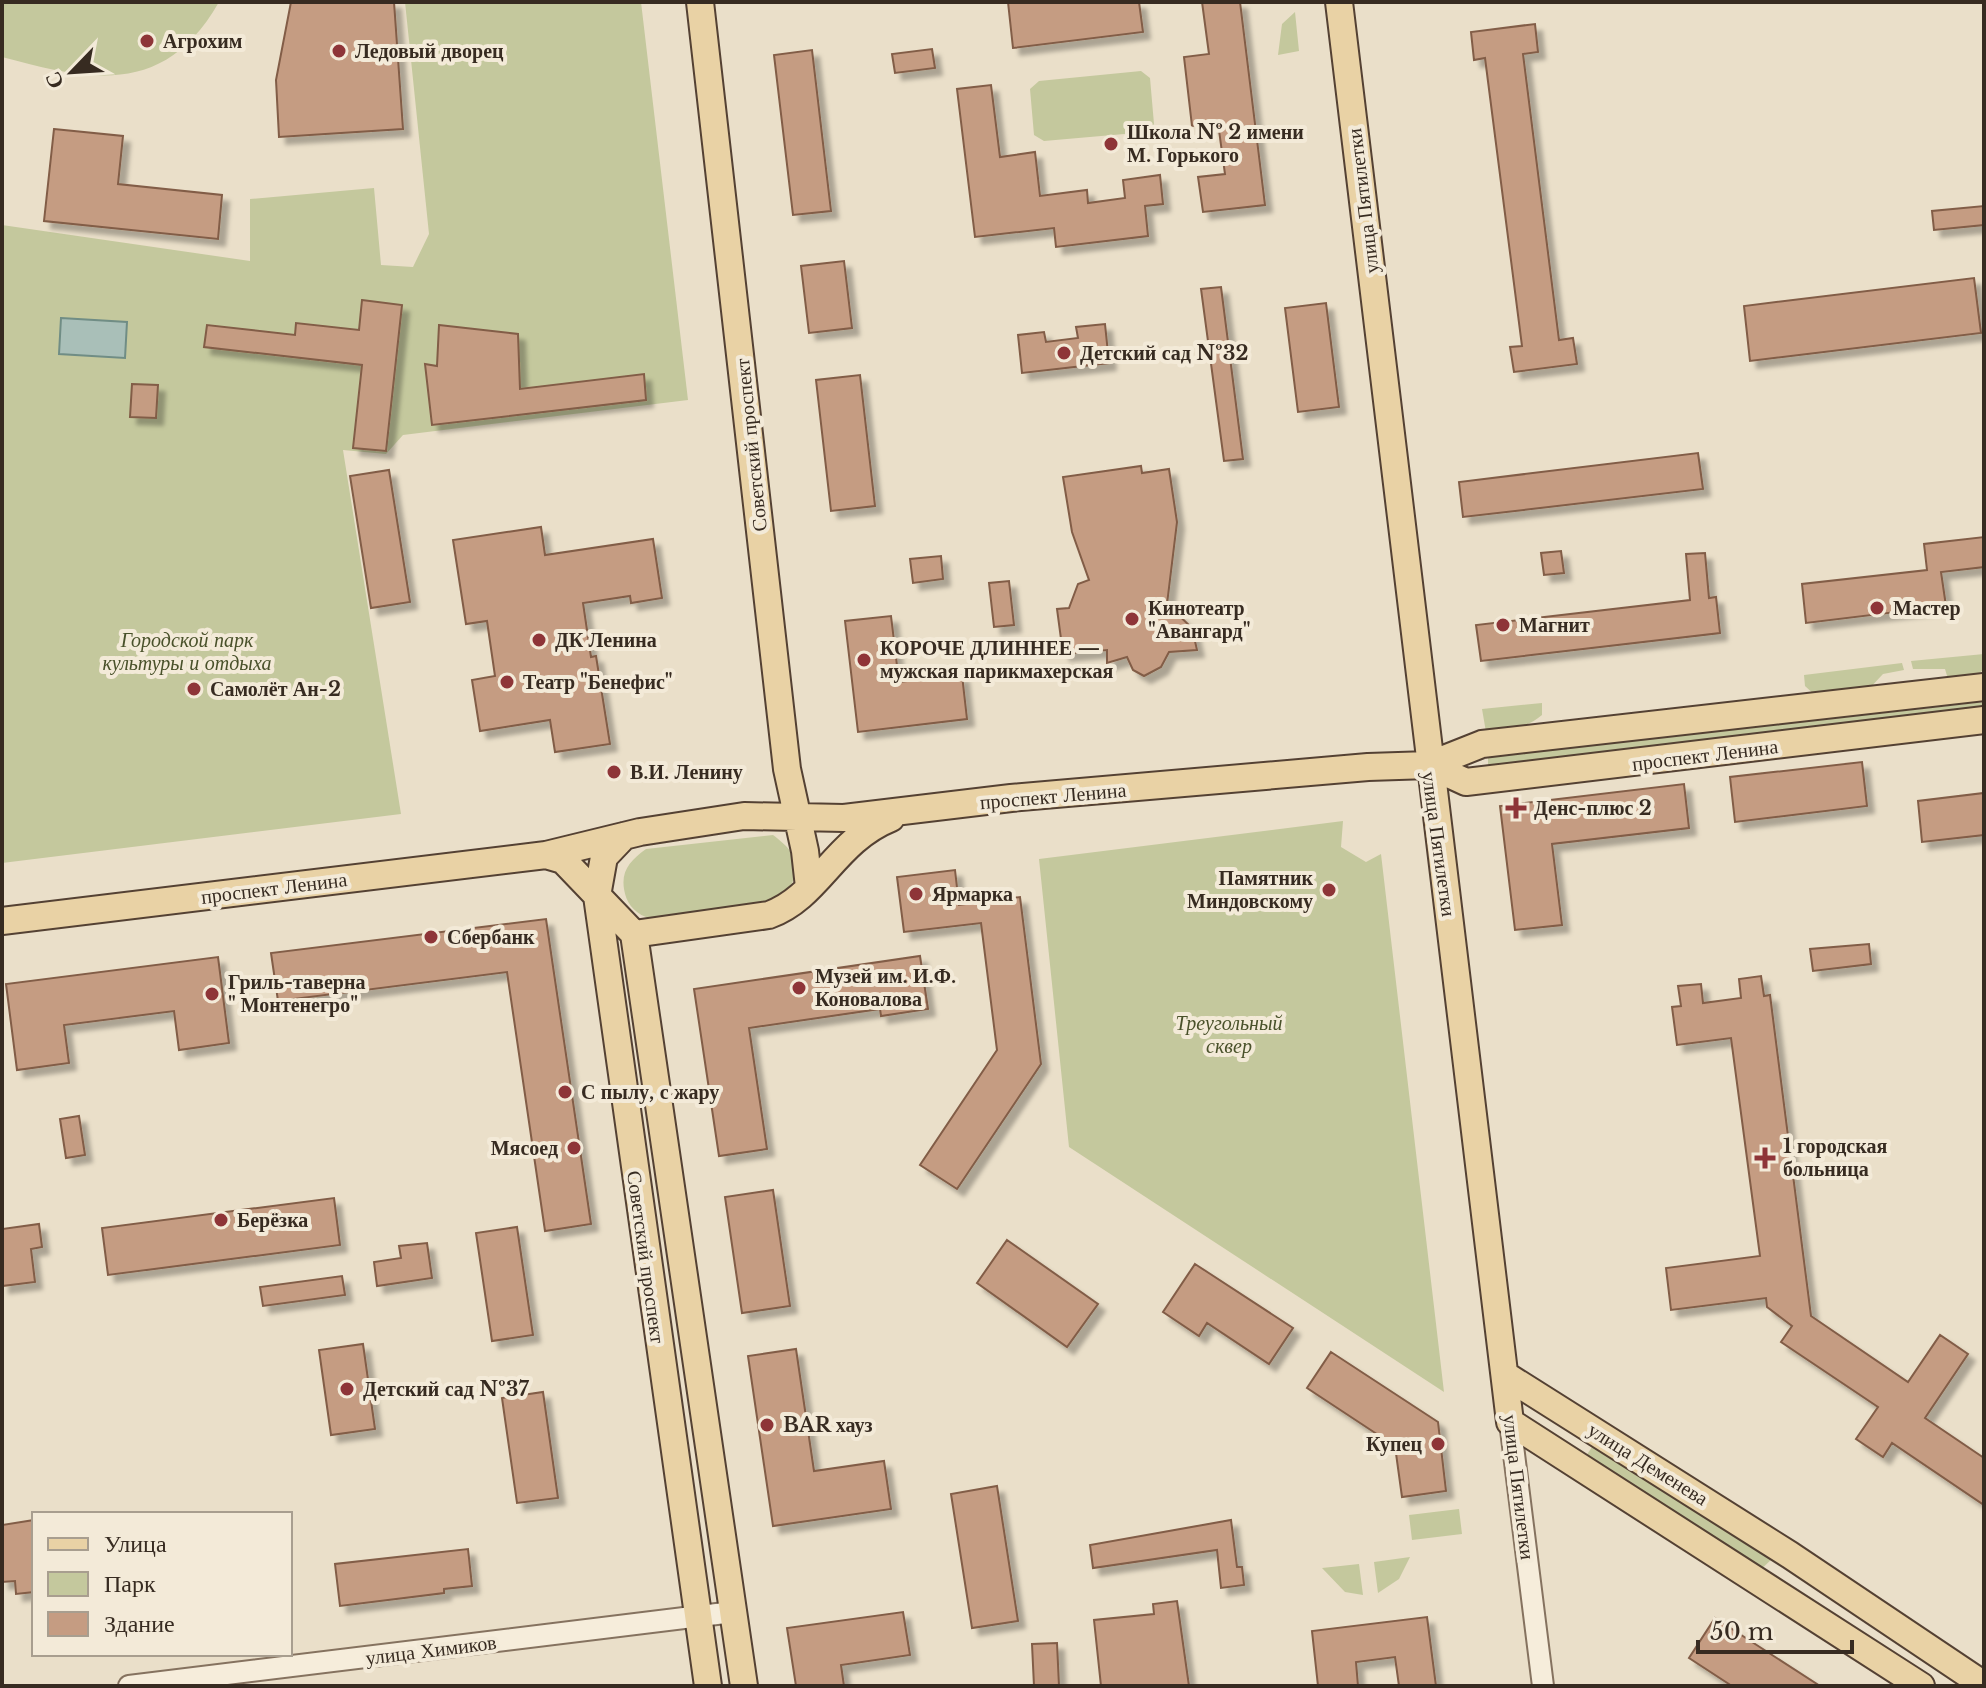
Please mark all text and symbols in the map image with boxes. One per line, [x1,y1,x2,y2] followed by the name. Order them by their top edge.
[163,29,242,53] place label: Агрохим
[32,32,112,112] north arrow
[138,32,156,50] marker: Агрохим
[355,39,504,63] place label: Ледовый дворец
[330,42,348,60] marker: Ледовый дворец
[39,67,70,93] text: С
[1127,120,1304,167] place label: Школа № 2 имени М. Горького
[1342,127,1384,275] street label: улица Пятилетки
[1102,135,1120,153] marker: Школа № 2 имени М. Горького
[1080,341,1249,365] place label: Детский сад №32
[1055,344,1073,362] marker: Детский сад №32
[730,357,772,533] street label: Советский проспект
[1148,596,1251,643] place label: Кинотеатр "Авангард"
[1893,596,1961,620] place label: Мастер
[1868,599,1886,617] marker: Мастер
[1123,610,1141,628] marker: Кинотеатр "Авангард"
[1519,613,1590,637] place label: Магнит
[1494,616,1512,634] marker: Магнит
[102,628,272,675] park label: Городской парк культуры и отдыха
[555,628,657,652] place label: ДК Ленина
[530,631,548,649] marker: ДК Ленина
[880,636,1114,683] place label: КОРОЧЕ ДЛИННЕЕ — мужская парикмахерская
[855,651,873,669] marker: КОРОЧЕ ДЛИННЕЕ — мужская парикмахерская
[523,670,673,694] place label: Театр "Бенефис"
[498,673,516,691] marker: Театр "Бенефис"
[210,677,341,701] place label: Самолёт Ан-2
[185,680,203,698] marker: Самолёт Ан-2
[1631,734,1779,776] street label: проспект Ленина
[630,760,743,784] place label: В.И. Ленину
[605,763,623,781] marker: В.И. Ленину
[1417,770,1461,918] street label: улица Пятилетки
[979,778,1127,814] street label: проспект Ленина
[1534,796,1652,820] place label: Денс-плюс 2
[1505,797,1527,819] marker: Денс-плюс 2
[1187,866,1313,913] place label: Памятник Миндовскому
[200,867,348,909] street label: проспект Ленина
[1320,881,1338,899] marker: Памятник Миндовскому
[932,882,1013,906] place label: Ярмарка
[907,885,925,903] marker: Ярмарка
[447,925,535,949] place label: Сбербанк
[422,928,440,946] marker: Сбербанк
[815,964,956,1011] place label: Музей им. И.Ф. Коновалова
[228,970,365,1017] place label: Гриль-таверна " Монтенегро"
[790,979,808,997] marker: Музей им. И.Ф. Коновалова
[203,985,221,1003] marker: Гриль-таверна " Монтенегро"
[1176,1011,1282,1058] park label: Треугольный сквер
[581,1080,719,1104] place label: С пылу, с жару
[556,1083,574,1101] marker: С пылу, с жару
[1783,1134,1887,1181] place label: 1 городская больница
[491,1136,558,1160] place label: Мясоед
[565,1139,583,1157] marker: Мясоед
[1754,1147,1776,1169] marker: 1 городская больница
[622,1169,670,1345] street label: Советский проспект
[237,1208,308,1232] place label: Берёзка
[212,1211,230,1229] marker: Берёзка
[363,1377,529,1401] place label: Детский сад №37
[338,1380,356,1398] marker: Детский сад №37
[783,1413,872,1437] place label: BAR хауз
[1498,1413,1540,1561] street label: улица Пятилетки
[758,1416,776,1434] marker: BAR хауз
[1584,1418,1713,1511] street label: улица Деменева
[1366,1432,1422,1456] place label: Купец
[1429,1435,1447,1453] marker: Купец
[32,1512,292,1656] legend
[104,1529,167,1558] text: Улица
[104,1569,156,1598] text: Парк
[1698,1604,1852,1654] scale bar
[104,1609,175,1638] text: Здание
[1710,1617,1774,1646] text: 50 m
[364,1630,498,1670] street label: улица Химиков

